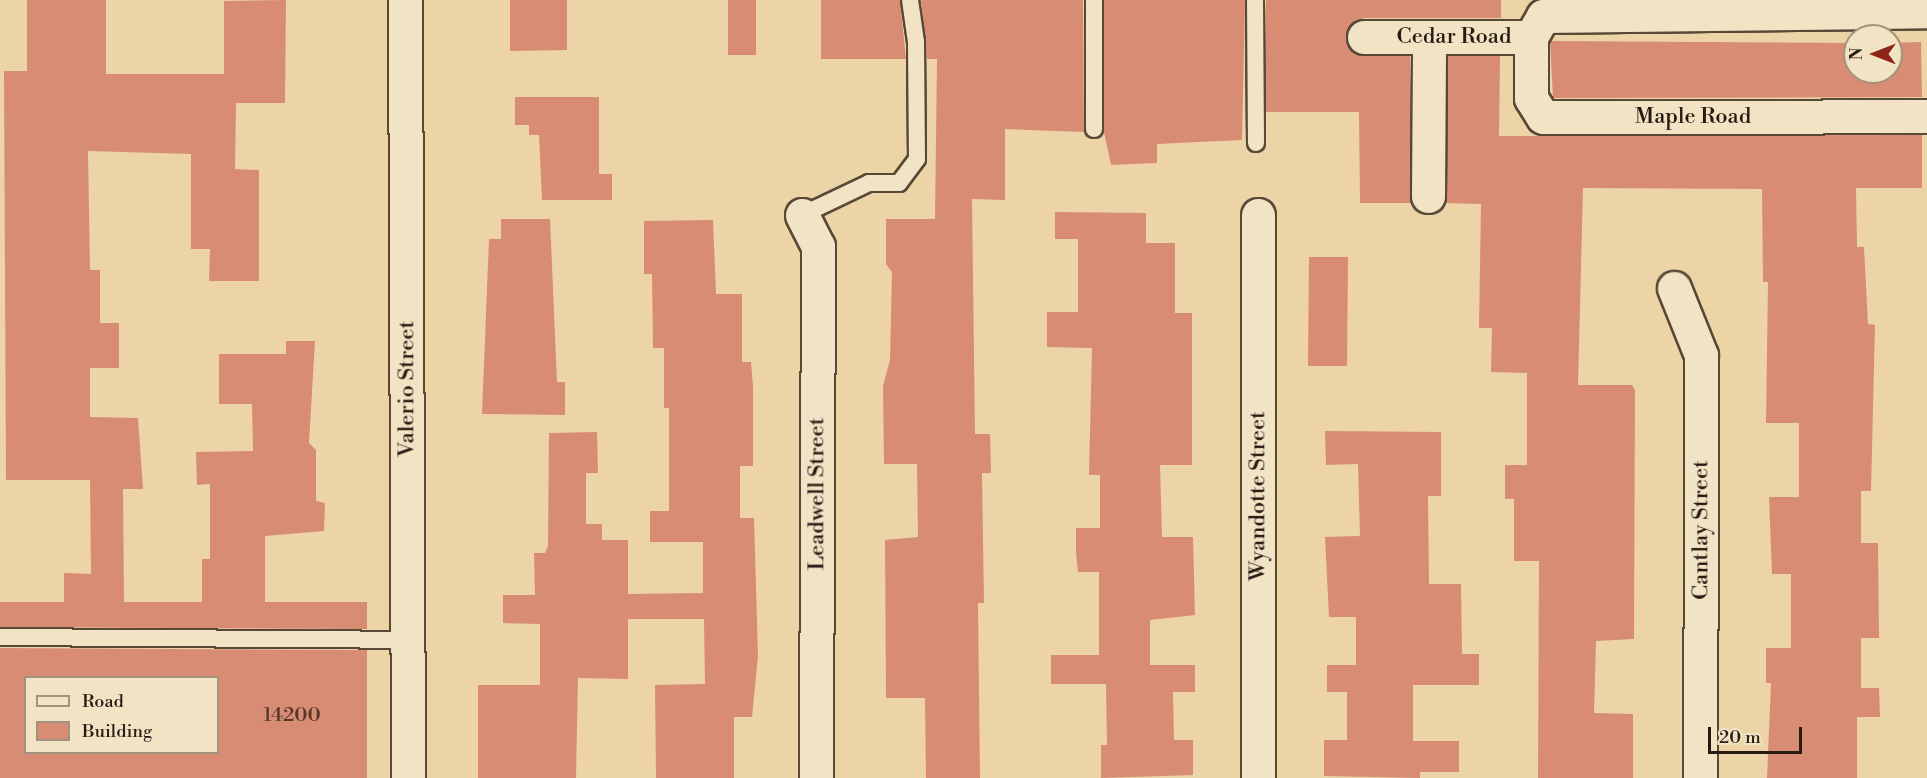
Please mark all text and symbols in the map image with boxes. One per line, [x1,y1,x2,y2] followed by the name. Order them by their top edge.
[1397,24,1511,50] street label: Cedar Road
[1843,24,1903,84] north arrow
[1847,48,1867,60] text: N
[1635,104,1751,130] street label: Maple Road
[394,321,420,457] street label: Valerio Street
[1245,411,1271,581] street label: Wyandotte Street
[804,418,830,570] street label: Leadwell Street
[1688,460,1714,600] street label: Cantlay Street
[24,676,219,754] legend
[82,690,124,713] text: Road
[263,703,321,727] house number: 14200
[1711,715,1806,753] scale bar
[82,720,152,743] text: Building
[1719,726,1761,749] text: 20 m

